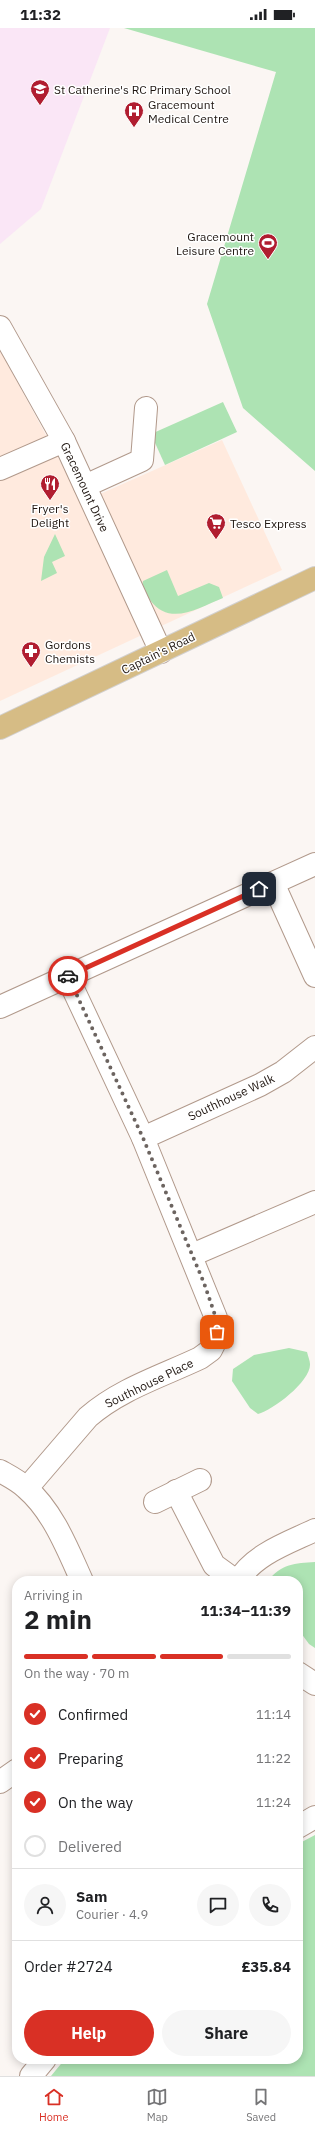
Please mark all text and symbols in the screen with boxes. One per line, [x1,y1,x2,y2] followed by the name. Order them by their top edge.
[20,5,61,24] text: 11:32
[29,78,51,106] school or university icon: St Catherine's RC Primary School
[54,82,231,97] place label: St Catherine's RC Primary School
[148,97,229,126] place label: Gracemount Medical Centre
[123,100,145,128] hospital icon: Gracemount Medical Centre
[176,229,254,258] place label: Gracemount Leisure Centre
[257,232,279,260] sports icon: Gracemount Leisure Centre
[58,440,113,535] street label: Gracemount Drive
[39,473,61,501] restaurant icon: Fryer's Delight
[31,501,69,530] place label: Fryer's Delight
[205,512,227,540] supermarket icon: Tesco Express
[230,516,307,531] place label: Tesco Express
[119,629,197,677] street label: Captain's Road
[45,637,95,666] place label: Gordons Chemists
[20,640,42,668] pharmacy icon: Gordons Chemists
[242,872,276,906] pin
[248,878,270,900] icon: home
[48,956,88,996] courier
[57,965,79,987] icon: car
[185,1070,277,1124] street label: Southhouse Walk
[200,1315,234,1349] pin
[206,1321,228,1343] icon: bag
[102,1355,196,1411] street label: Southhouse Place
[24,1587,83,1604] text: Arriving in
[200,1601,291,1620] text: 11:34–11:39
[24,1602,92,1636] text: 2 min
[24,1665,129,1682] text: On the way · 70 m
[24,1703,46,1725] icon: check
[58,1705,128,1724] text: Confirmed
[256,1706,291,1723] text: 11:14
[24,1747,46,1769] icon: check
[58,1749,123,1768] text: Preparing
[256,1750,291,1767] text: 11:22
[24,1791,46,1813] icon: check
[58,1793,133,1812] text: On the way
[256,1794,291,1811] text: 11:24
[58,1837,122,1856] text: Delivered
[24,1884,66,1926] button: person
[197,1884,239,1926] button: chat
[249,1884,291,1926] button: phone
[76,1887,107,1906] text: Sam
[76,1906,148,1923] text: Courier · 4.9
[24,1957,113,1976] text: Order #2724
[242,1957,291,1976] text: £35.84
[24,2010,154,2056] button: Help
[162,2010,291,2056] button: Share
[39,2086,69,2124] tab: Home
[146,2086,168,2124] tab: Map
[246,2086,276,2124] tab: Saved

